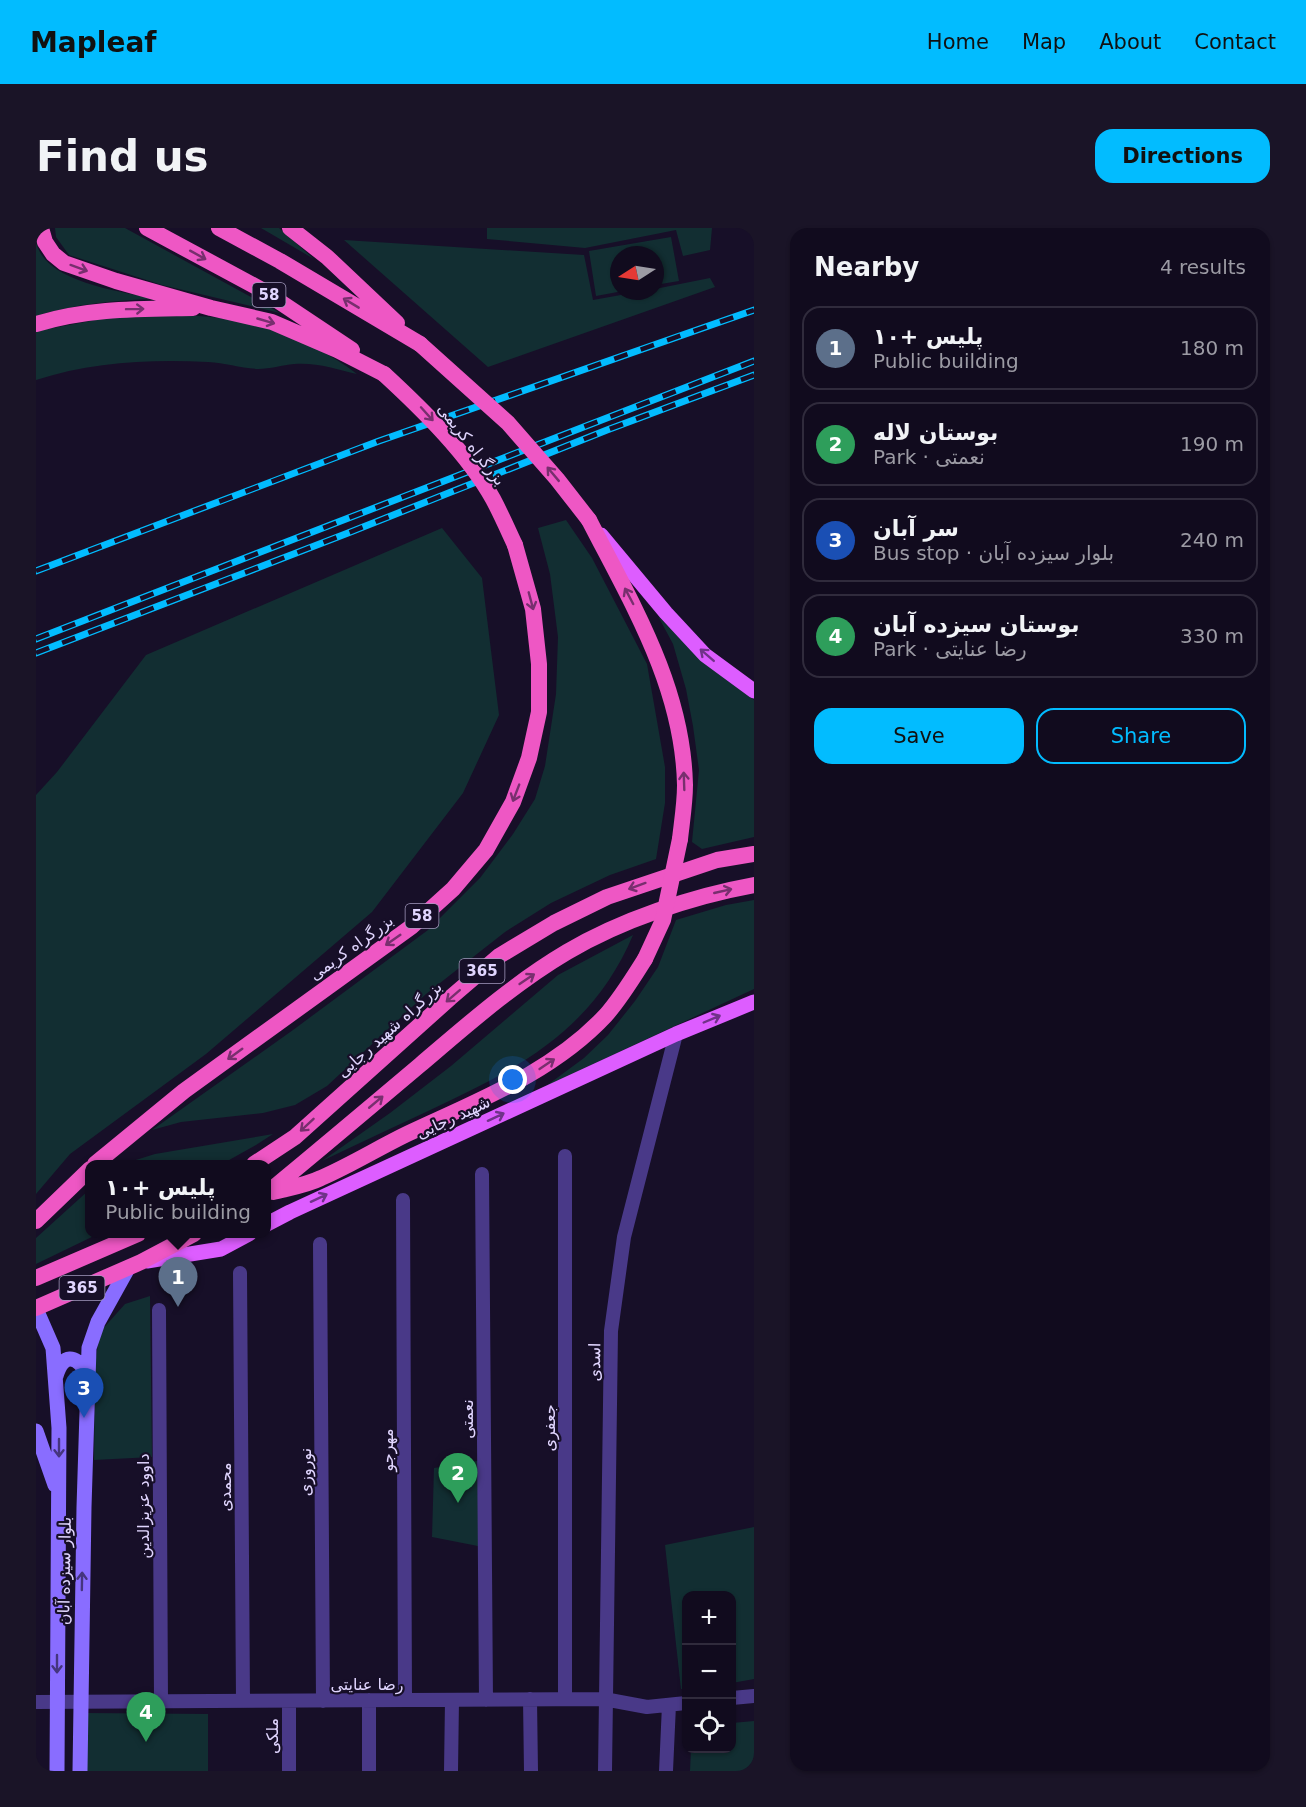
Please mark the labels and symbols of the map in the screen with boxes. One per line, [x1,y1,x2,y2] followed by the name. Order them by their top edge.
[610,246,664,300] north arrow
[189,250,207,261] one-way arrow
[69,263,88,274] one-way arrow
[252,283,286,307] road number: 58
[343,297,360,309] one-way arrow
[124,303,144,315] one-way arrow
[256,316,275,327] one-way arrow
[433,400,510,490] street label: بزرگراه کریمی
[420,407,434,422] one-way arrow
[546,466,559,482] one-way arrow
[623,588,634,606] one-way arrow
[526,592,537,611] one-way arrow
[699,649,715,662] one-way arrow
[679,772,690,792] one-way arrow
[510,783,521,801] one-way arrow
[628,881,647,892] one-way arrow
[713,885,732,897] one-way arrow
[406,904,438,928] road number: 58
[306,911,397,985] street label: بزرگراه کریمی
[385,934,401,946] one-way arrow
[460,959,504,983] road number: 365
[518,972,535,984] one-way arrow
[333,977,446,1082] street label: بزرگراه شهید رجایی
[445,989,461,1002] one-way arrow
[702,1013,721,1024] one-way arrow
[227,1047,243,1060] one-way arrow
[538,1057,555,1069] one-way arrow
[498,1065,527,1094] your location
[413,1092,494,1144] street label: شهید رجایی
[368,1095,383,1109] one-way arrow
[487,1110,505,1122] one-way arrow
[300,1118,315,1133] one-way arrow
[309,1192,327,1204] one-way arrow
[158,1258,198,1307] pin: 1
[60,1276,104,1300] road number: 365
[585,1342,604,1382] street label: اسدی
[64,1368,104,1418] pin: 3
[458,1399,477,1439] street label: نعمتی
[540,1404,560,1452] street label: جعفری
[378,1429,398,1472] street label: مهرجو
[53,1437,65,1457] one-way arrow
[296,1448,316,1496] street label: نوروزی
[134,1453,154,1559] street label: داوود عزیزالدین
[438,1454,478,1503] pin: 2
[216,1462,235,1512] street label: محمدی
[54,1517,76,1625] street label: بلوار سیزده آبان
[76,1571,88,1591] one-way arrow
[51,1653,63,1673] one-way arrow
[330,1675,404,1695] street label: رضا عنایتی
[126,1692,166,1742] pin: 4
[263,1718,282,1754] street label: ملکی

